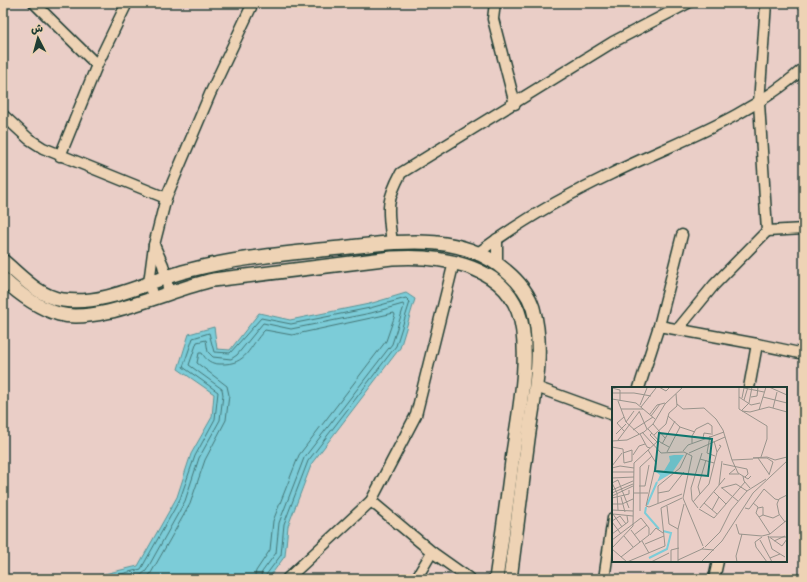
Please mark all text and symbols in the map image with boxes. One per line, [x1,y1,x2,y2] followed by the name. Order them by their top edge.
[18,18,58,58] north arrow
[30,21,44,36] text: ش
[612,387,787,562] inset map

